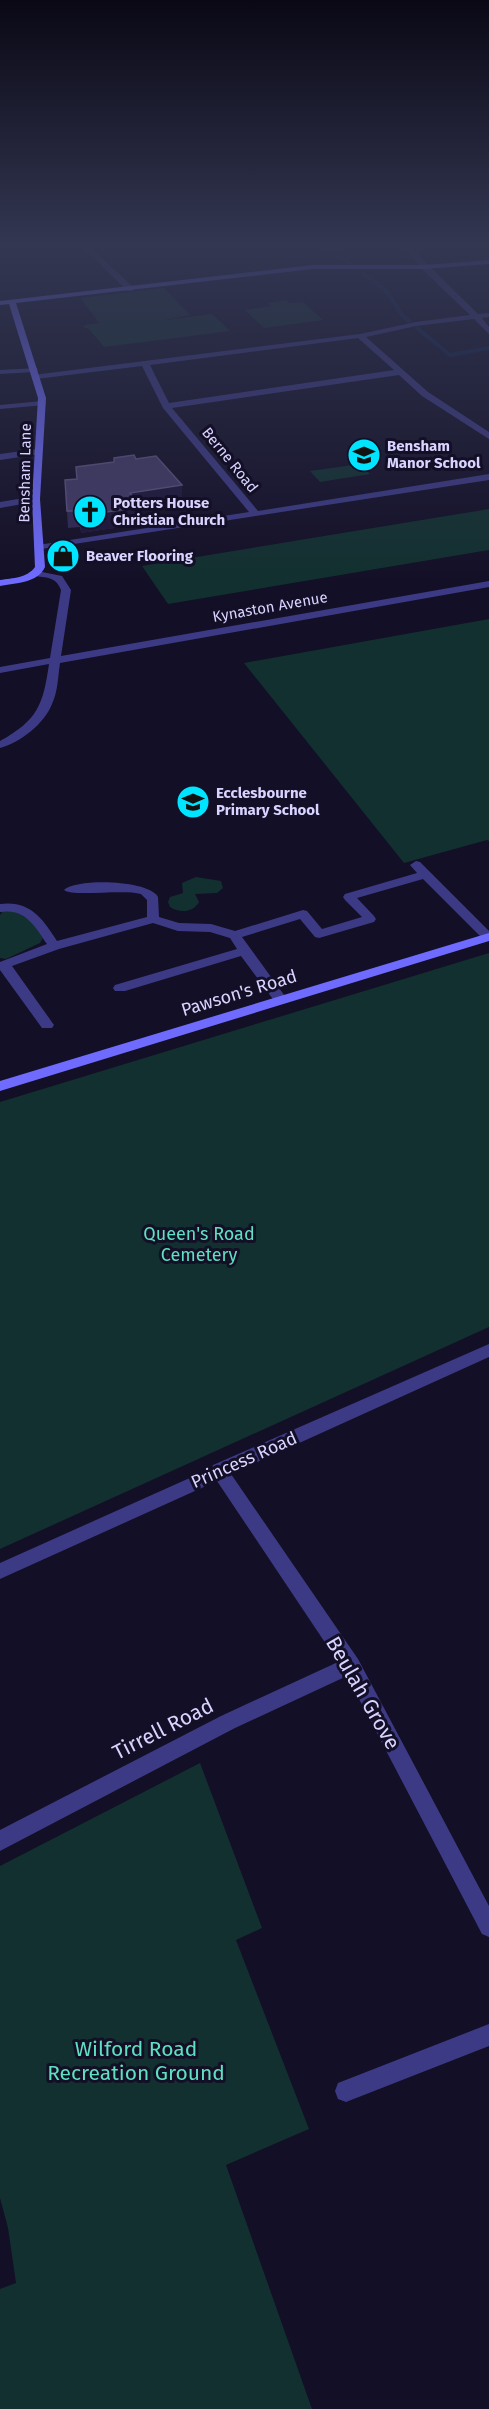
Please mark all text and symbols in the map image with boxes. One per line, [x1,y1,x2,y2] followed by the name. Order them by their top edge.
[15,423,35,523] street label: Bensham Lane
[198,424,262,496] street label: Berne Road
[346,437,382,473] school or university icon: Bensham Manor School
[387,437,481,472] place label: Bensham Manor School
[72,494,108,530] church icon: Potters House Christian Church
[113,494,225,529] place label: Potters House Christian Church
[45,538,81,574] shop icon: Beaver Flooring
[86,547,194,565] place label: Beaver Flooring
[211,588,329,626] street label: Kynaston Avenue
[175,784,211,820] school or university icon: Ecclesbourne Primary School
[216,784,320,819] place label: Ecclesbourne Primary School
[178,965,300,1021] street label: Pawson's Road
[143,1223,255,1266] park label: Queen's Road Cemetery
[188,1427,300,1493] street label: Princess Road
[320,1632,406,1754] street label: Beulah Grove
[108,1692,218,1766] street label: Tirrell Road
[47,2036,225,2086] park label: Wilford Road Recreation Ground

